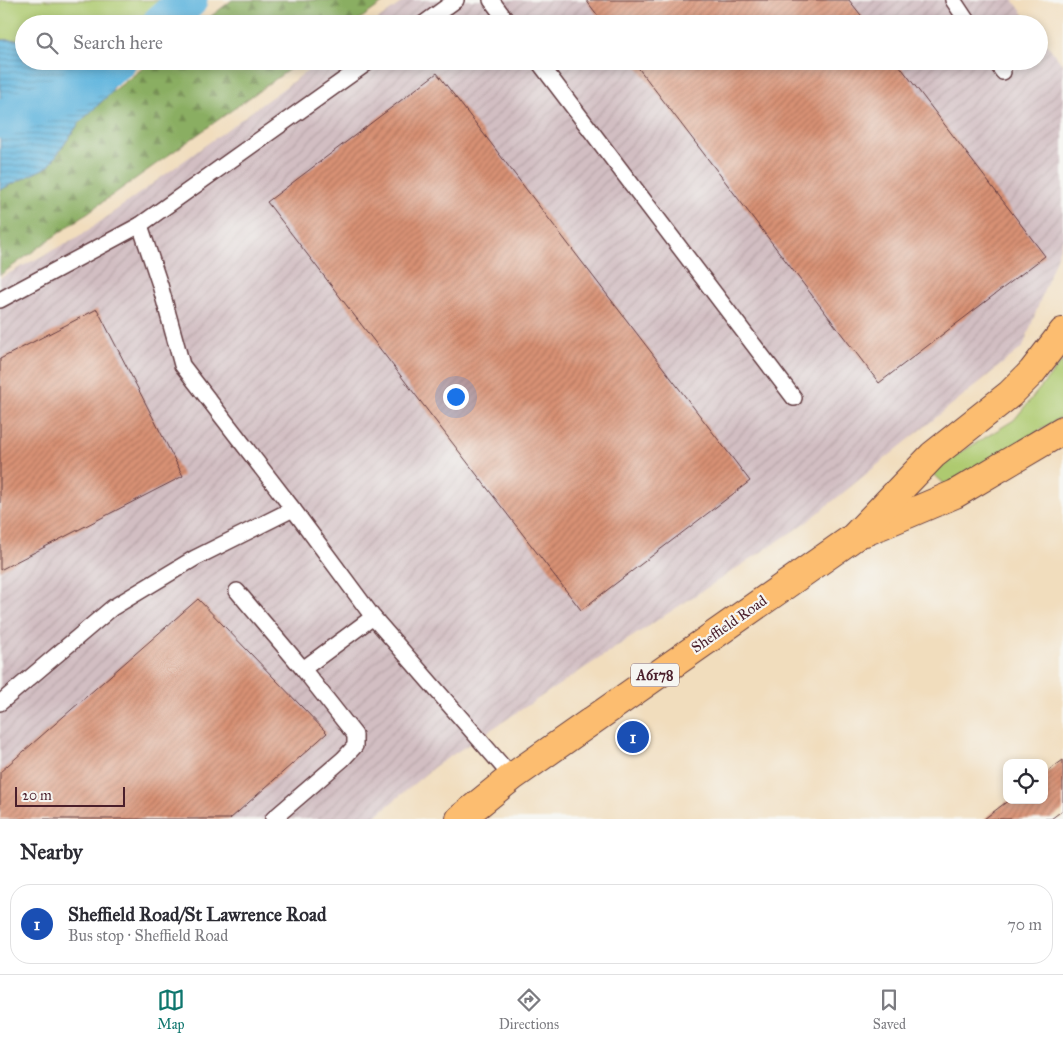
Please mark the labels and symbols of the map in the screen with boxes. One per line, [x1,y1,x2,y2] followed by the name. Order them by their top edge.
[443,384,469,410] your location
[688,591,771,657] street label: Sheffield Road
[631,664,679,686] road number: A6178
[617,718,649,756] pin: 1
[15,784,125,807] scale bar

